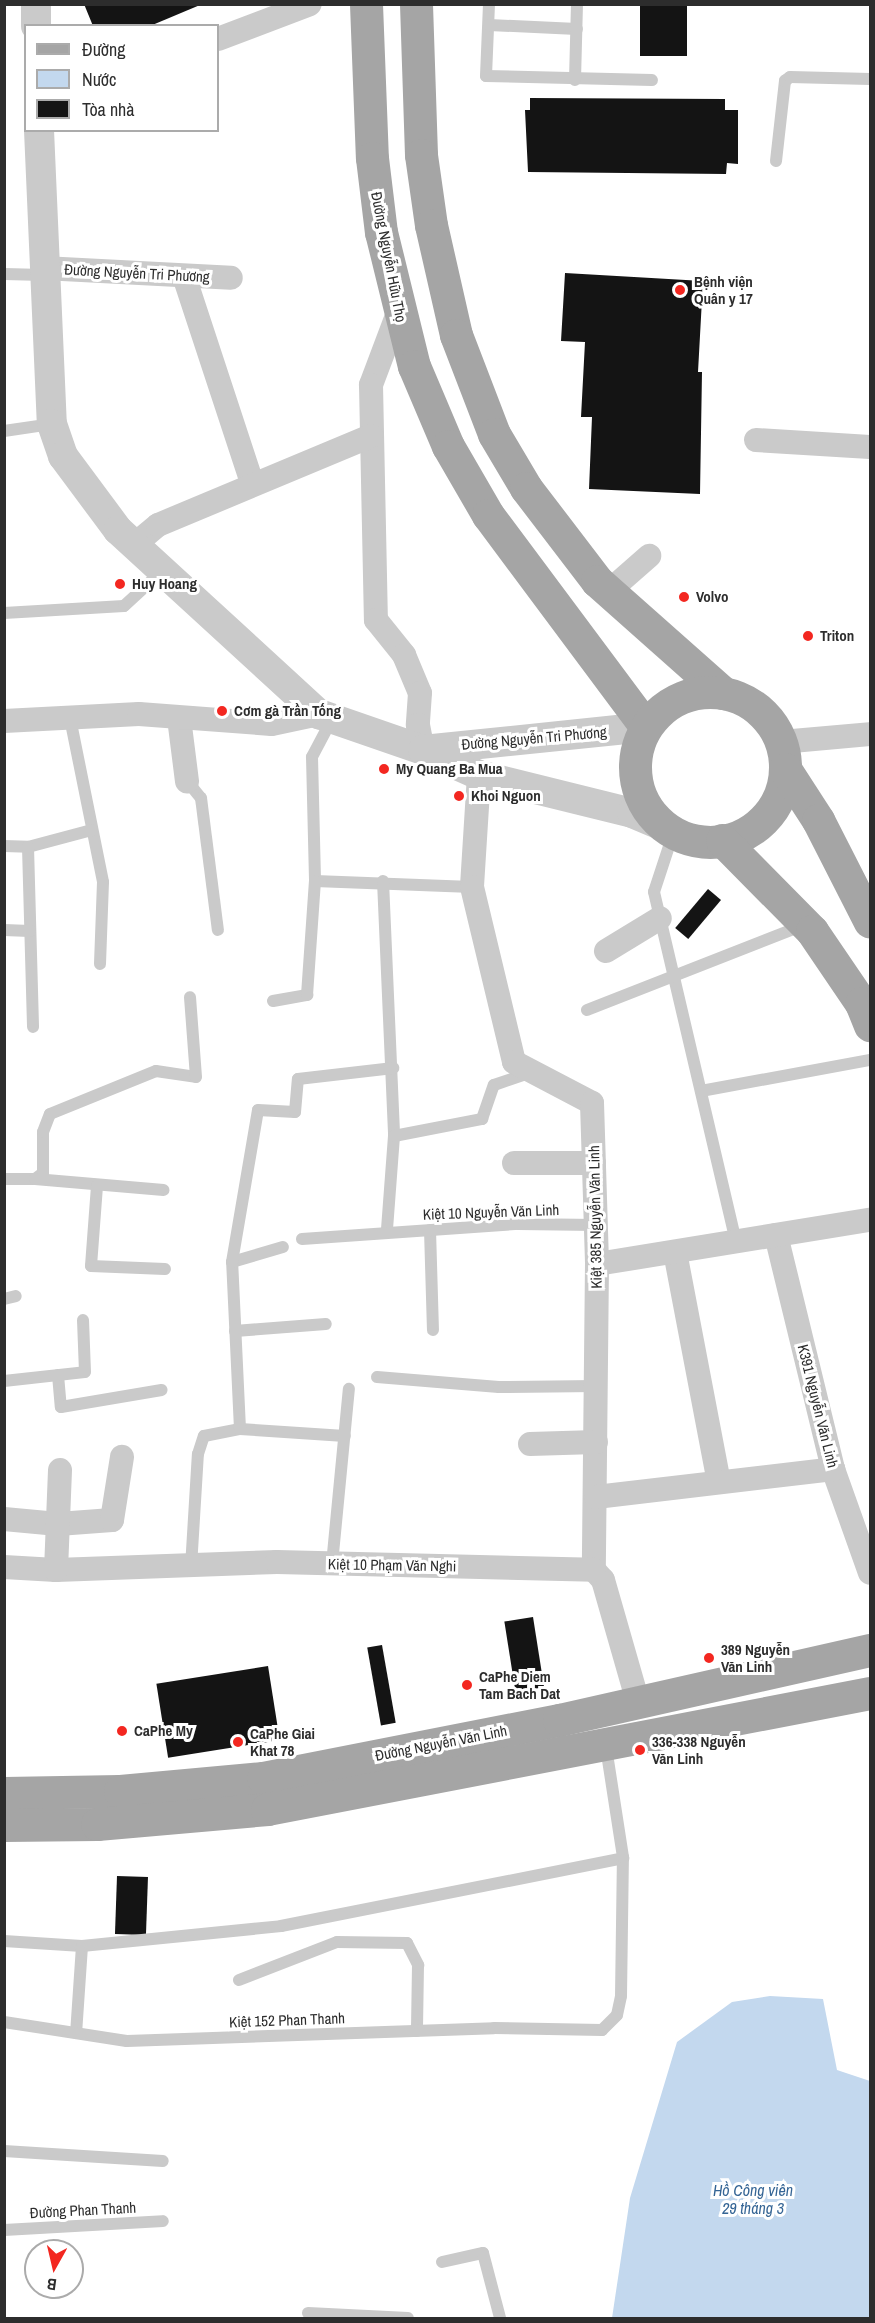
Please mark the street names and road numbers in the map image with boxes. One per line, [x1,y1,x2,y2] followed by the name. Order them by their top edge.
[368,190,410,324] street label: Đường Nguyễn Hữu Thọ
[64,260,210,286] street label: Đường Nguyễn Tri Phương
[461,723,607,753] street label: Đường Nguyễn Tri Phương
[585,1145,605,1289] street label: Kiệt 385 Nguyễn Văn Linh
[422,1201,560,1223] street label: Kiệt 10 Nguyễn Văn Linh
[794,1343,842,1469] street label: K391 Nguyễn Văn Linh
[328,1555,456,1575] street label: Kiệt 10 Phạm Văn Nghi
[374,1721,508,1765] street label: Đường Nguyễn Văn Linh
[229,2009,345,2031] street label: Kiệt 152 Phan Thanh
[29,2198,137,2222] street label: Đường Phan Thanh

